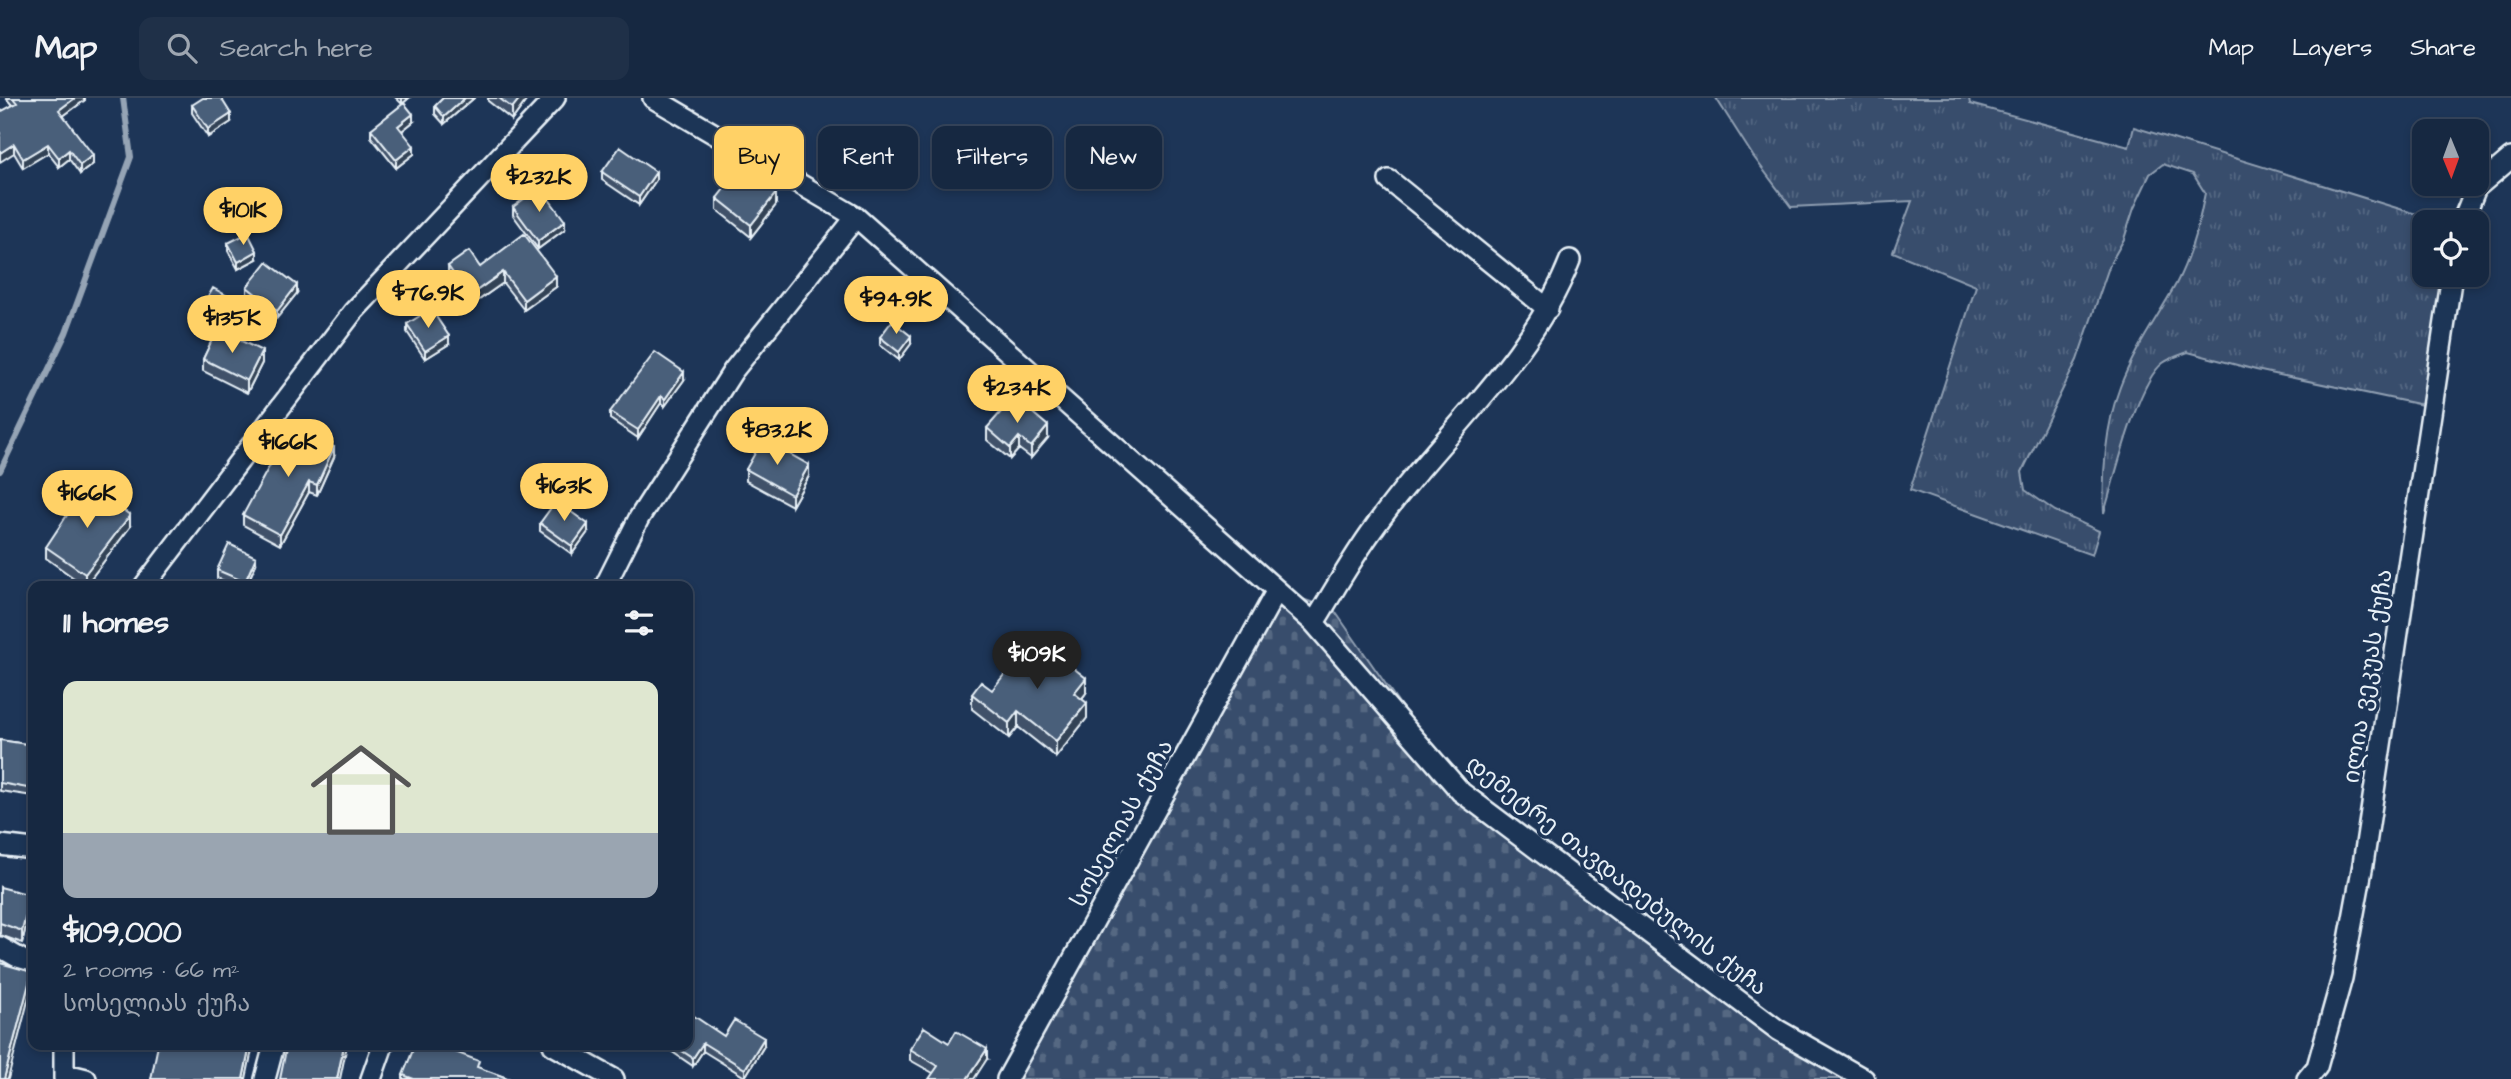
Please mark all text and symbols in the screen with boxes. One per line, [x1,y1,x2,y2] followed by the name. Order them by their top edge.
[139,17,629,80] search box
[35,25,97,71] text: Map
[163,29,201,67] icon: search
[219,30,373,66] text: Search here
[2209,31,2254,65] text: Map
[2292,31,2372,65] text: Layers
[2410,31,2476,65] text: Share
[2412,119,2488,196] north arrow
[2412,119,2489,287] map controls
[714,126,804,189] chip: Buy
[818,126,918,189] chip: Rent
[932,126,1052,189] chip: Filters
[1066,126,1162,189] chip: New
[490,155,588,214] pin: $232K
[507,161,571,193] text: $232K
[194,188,292,247] pin: $101K
[219,194,267,226] text: $101K
[2412,210,2489,287] button: locate
[371,271,485,330] pin: $76.9K
[839,276,953,336] pin: $94.9K
[392,277,464,309] text: $76.9K
[860,283,932,315] text: $94.9K
[183,296,281,355] pin: $135K
[203,302,261,334] text: $135K
[968,366,1066,425] pin: $234K
[983,372,1051,404] text: $234K
[720,408,834,467] pin: $83.2K
[742,414,812,446] text: $83.2K
[239,420,337,479] pin: $166K
[259,426,317,458] text: $166K
[515,464,613,523] pin: $163K
[38,470,136,530] pin: $166K
[536,470,592,502] text: $163K
[58,477,116,509] text: $166K
[2335,567,2401,785] street label: ილია ვეკუას ქუჩა
[63,602,169,644] text: 11 homes
[620,604,658,642] icon: filters
[988,632,1086,691] pin: $109K
[1008,638,1066,670] text: $109K
[298,727,424,853] icon: home
[1063,734,1181,913] street label: სოსელიას ქუჩა
[1459,748,1774,1003] street label: დემეტრე თავდადებულის ქუჩა
[63,912,182,954] text: $109,000
[63,954,240,986] text: 2 rooms · 66 m²
[63,988,250,1020] text: სოსელიას ქუჩა

